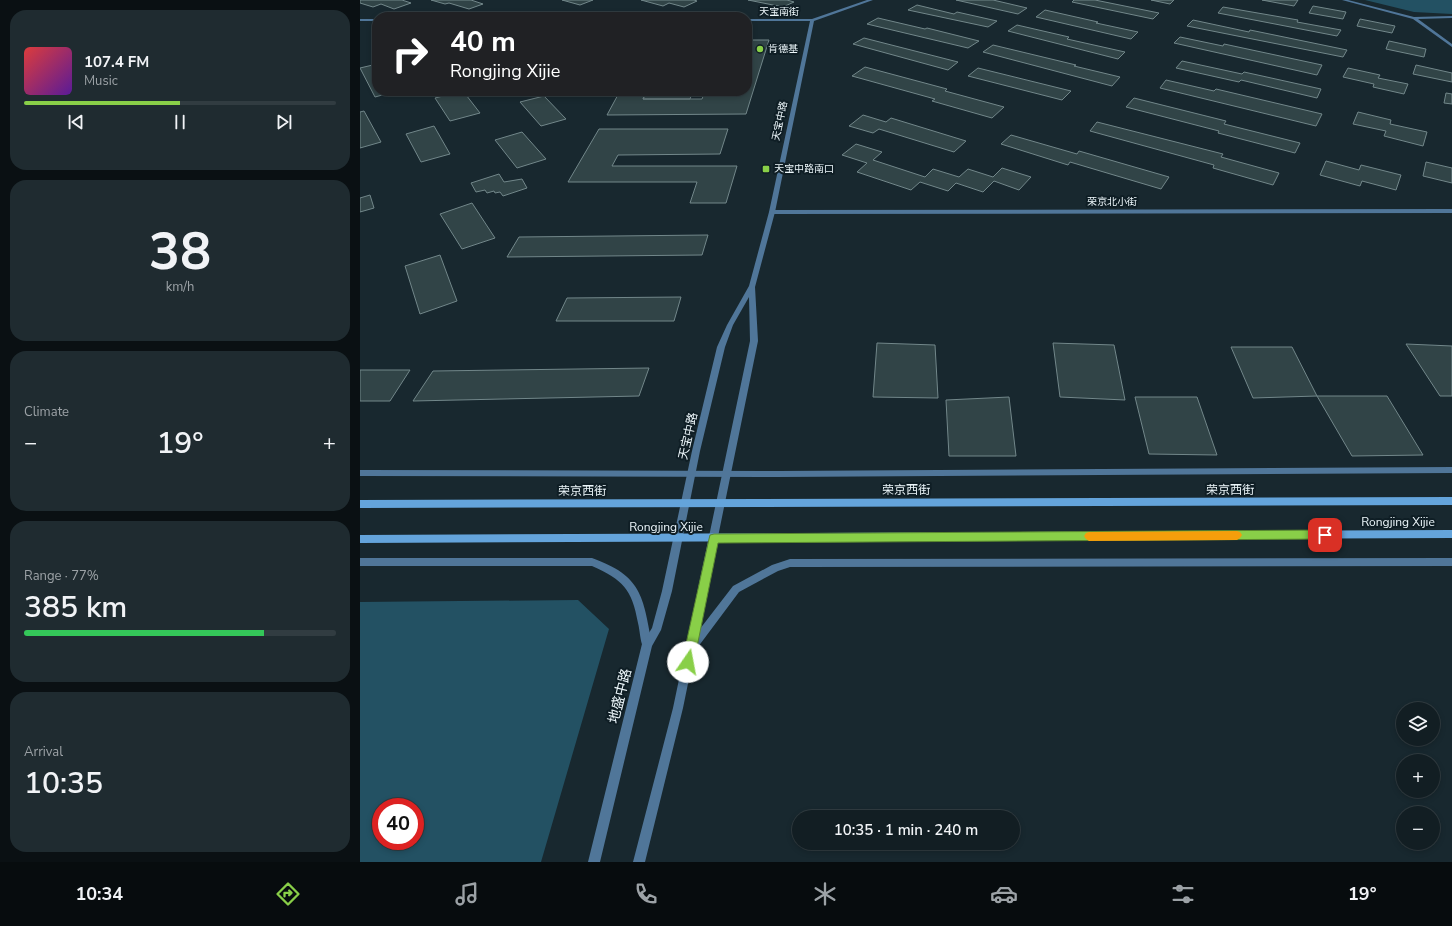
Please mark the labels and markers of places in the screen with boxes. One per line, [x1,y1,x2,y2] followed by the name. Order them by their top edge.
[768,42,798,56] place label: 肯德基
[755,44,765,54] marker: 肯德基
[774,162,834,176] place label: 天宝中路南口
[761,164,771,174] marker: 天宝中路南口
[1308,518,1342,552] pin

